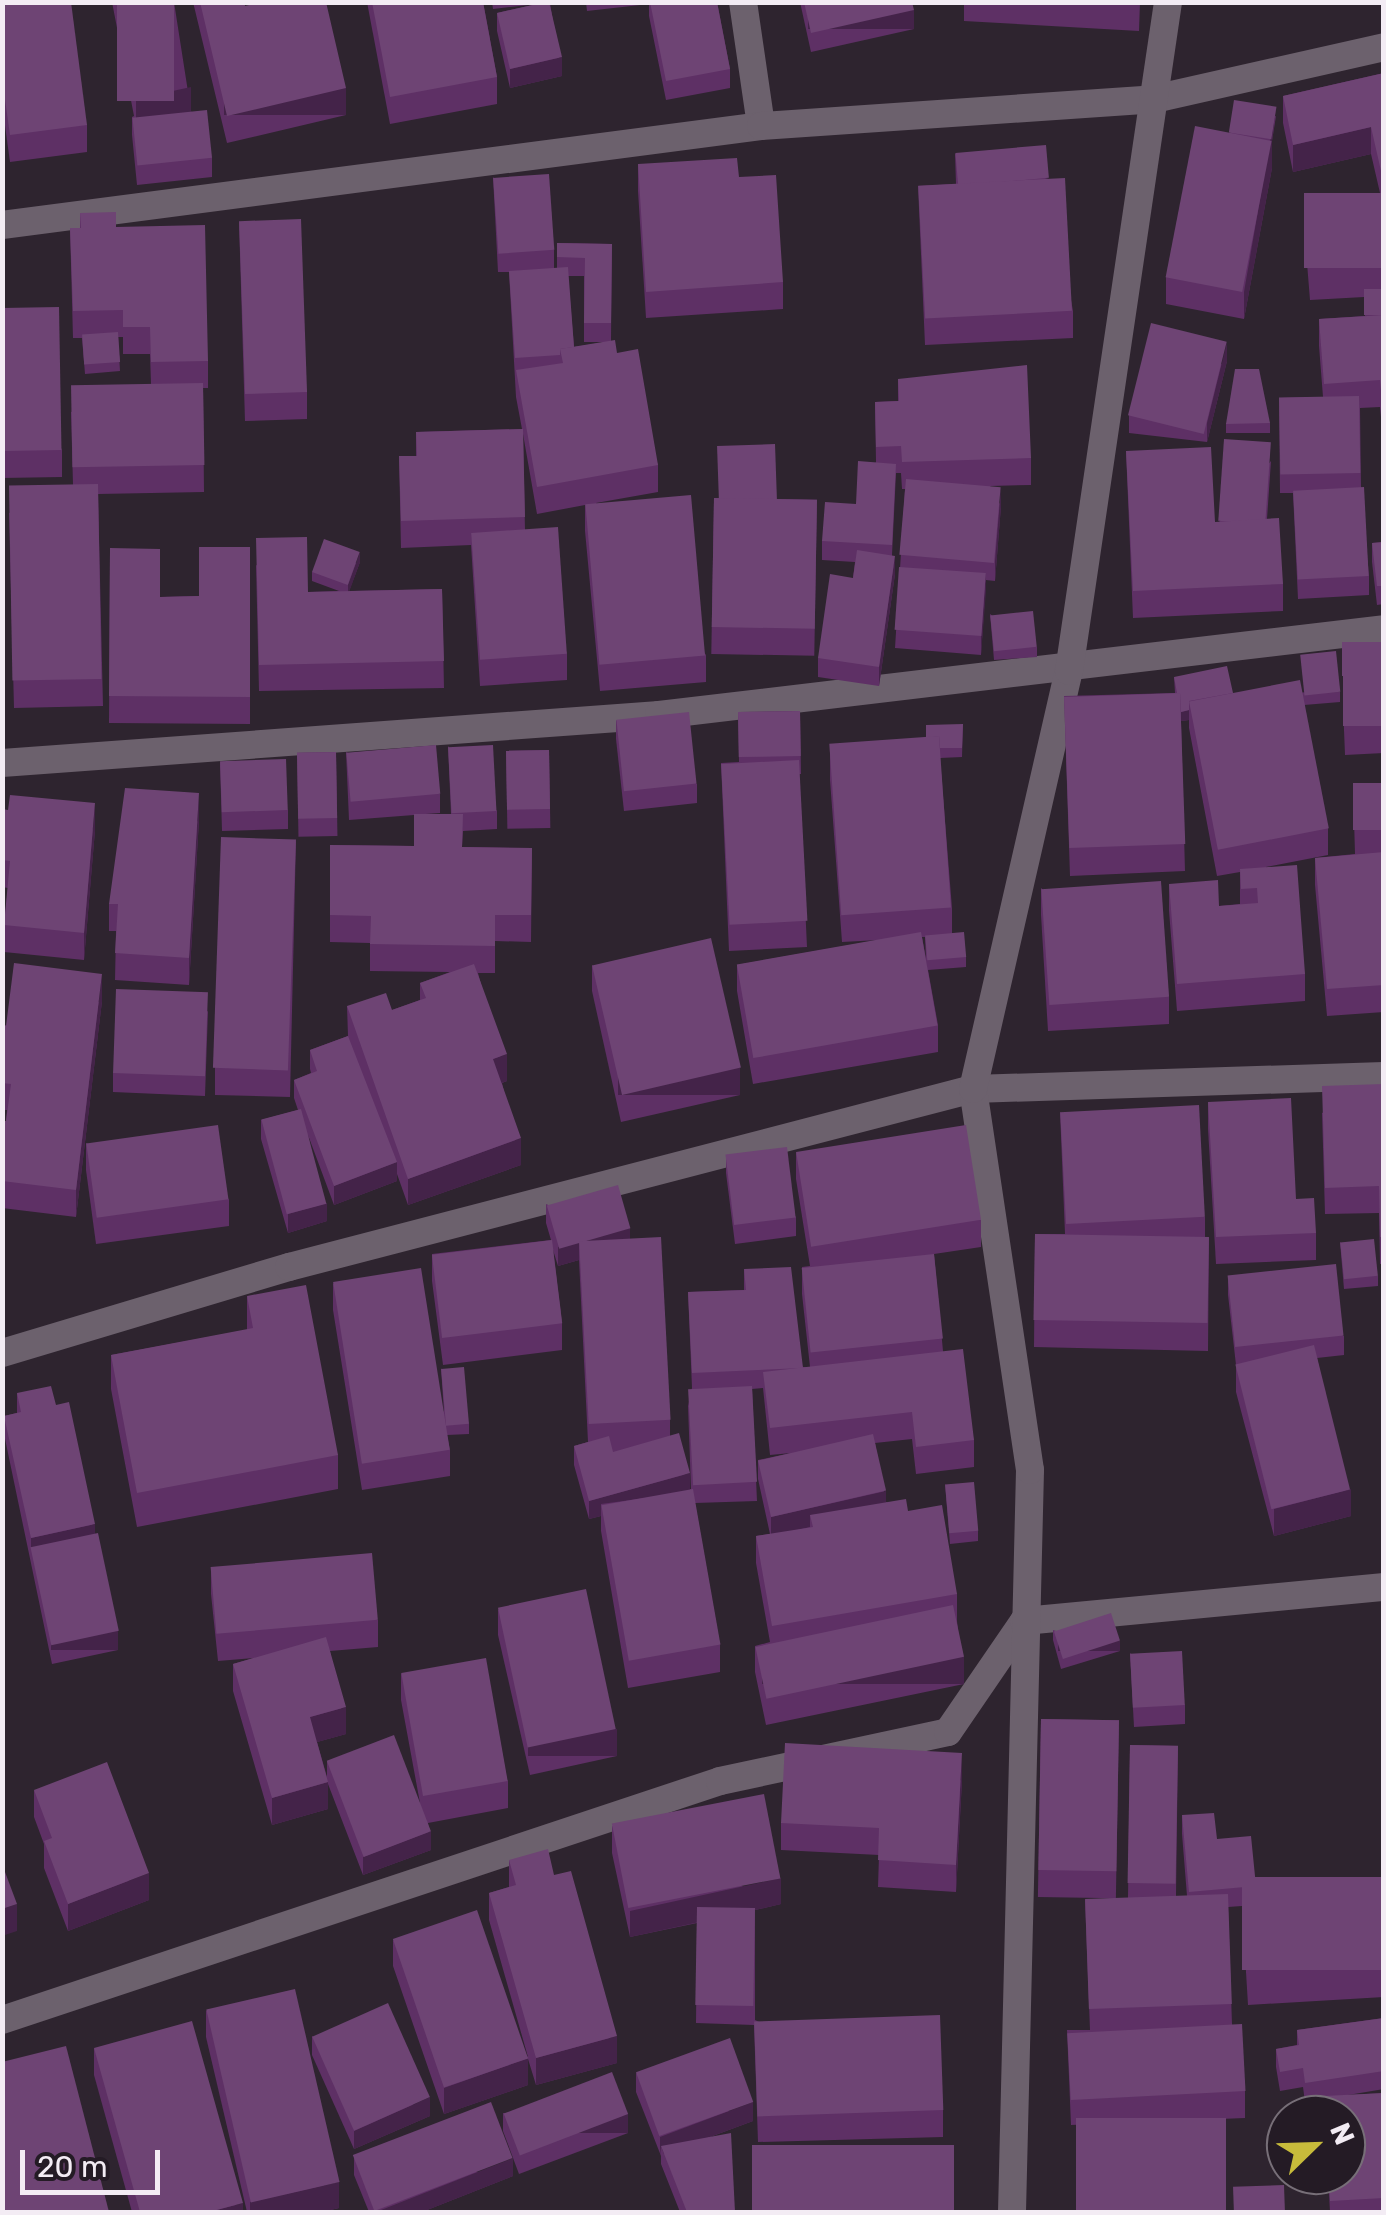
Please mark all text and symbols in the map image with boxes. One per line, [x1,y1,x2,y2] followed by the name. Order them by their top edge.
[1266,2095,1366,2195] north arrow
[1323,2118,1361,2150] text: N
[25,2130,165,2192] scale bar
[37,2149,108,2185] text: 20 m

